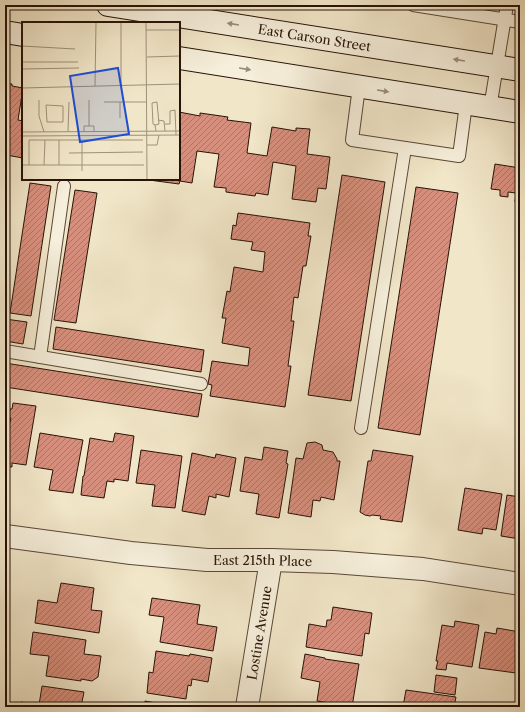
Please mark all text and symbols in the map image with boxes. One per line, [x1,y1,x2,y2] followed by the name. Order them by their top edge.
[227,21,239,27] one-way arrow
[257,21,372,54] street label: East Carson Street
[22,22,180,180] inset map
[452,57,465,63] one-way arrow
[239,66,251,72] one-way arrow
[376,88,389,94] one-way arrow
[213,552,312,569] street label: East 215th Place
[244,585,275,681] street label: Lostine Avenue

